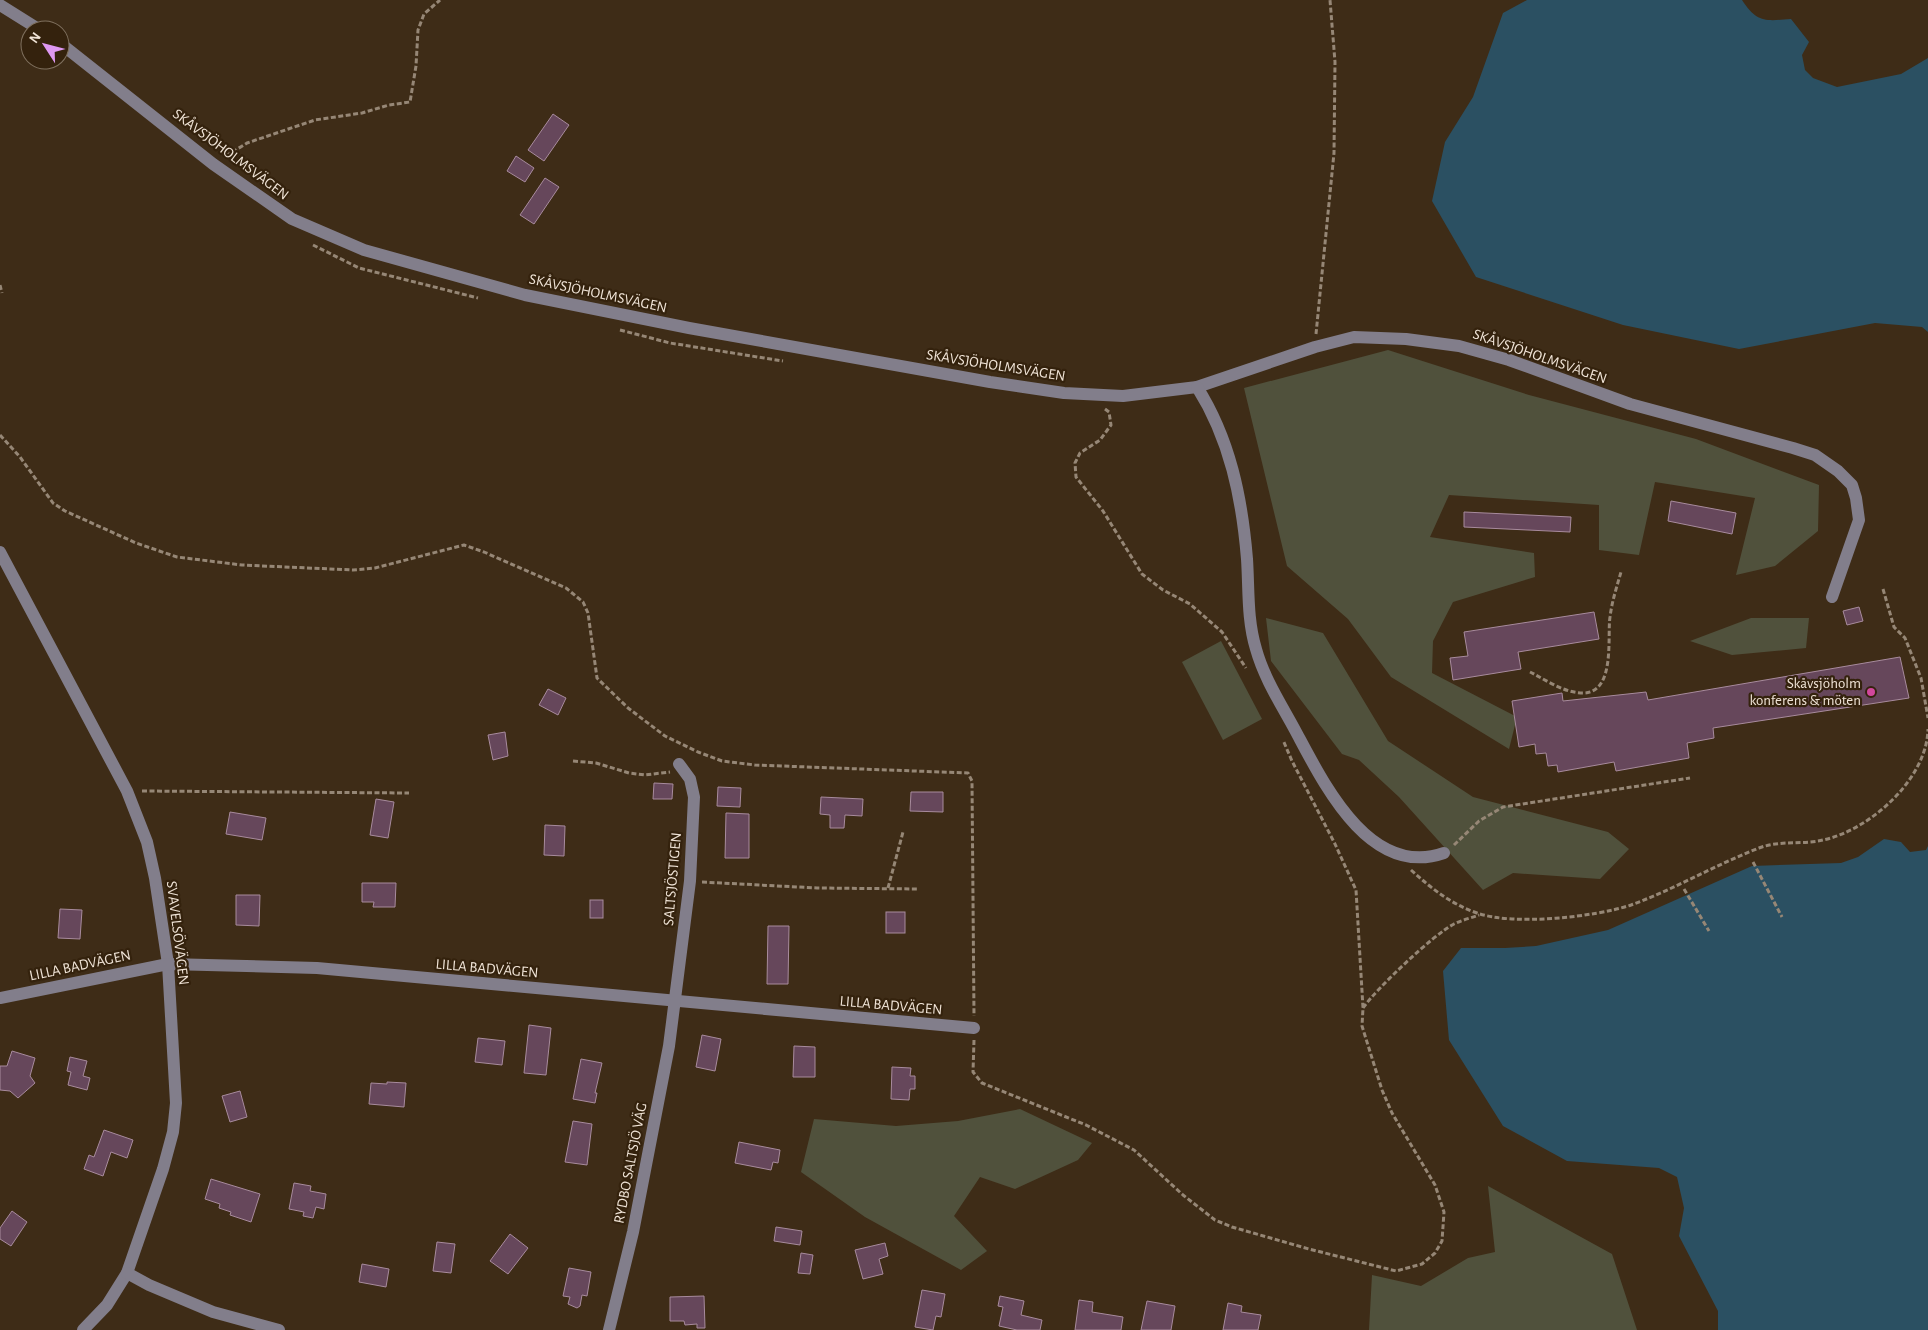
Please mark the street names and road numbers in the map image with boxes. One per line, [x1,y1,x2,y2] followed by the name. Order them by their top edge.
[170,105,293,203] street label: SKÅVSJÖHOLMSVÄGEN
[528,270,669,315] street label: SKÅVSJÖHOLMSVÄGEN
[1471,325,1609,386] street label: SKÅVSJÖHOLMSVÄGEN
[925,345,1067,384] street label: SKÅVSJÖHOLMSVÄGEN
[659,831,684,926] street label: SALTSJÖSTIGEN
[164,880,193,986] street label: SVAVELSÖVÄGEN
[28,946,132,984] street label: LILLA BADVÄGEN
[435,956,539,980] street label: LILLA BADVÄGEN
[839,993,943,1017] street label: LILLA BADVÄGEN
[609,1101,650,1225] street label: RYDBO SALTSJÖ VÄG

